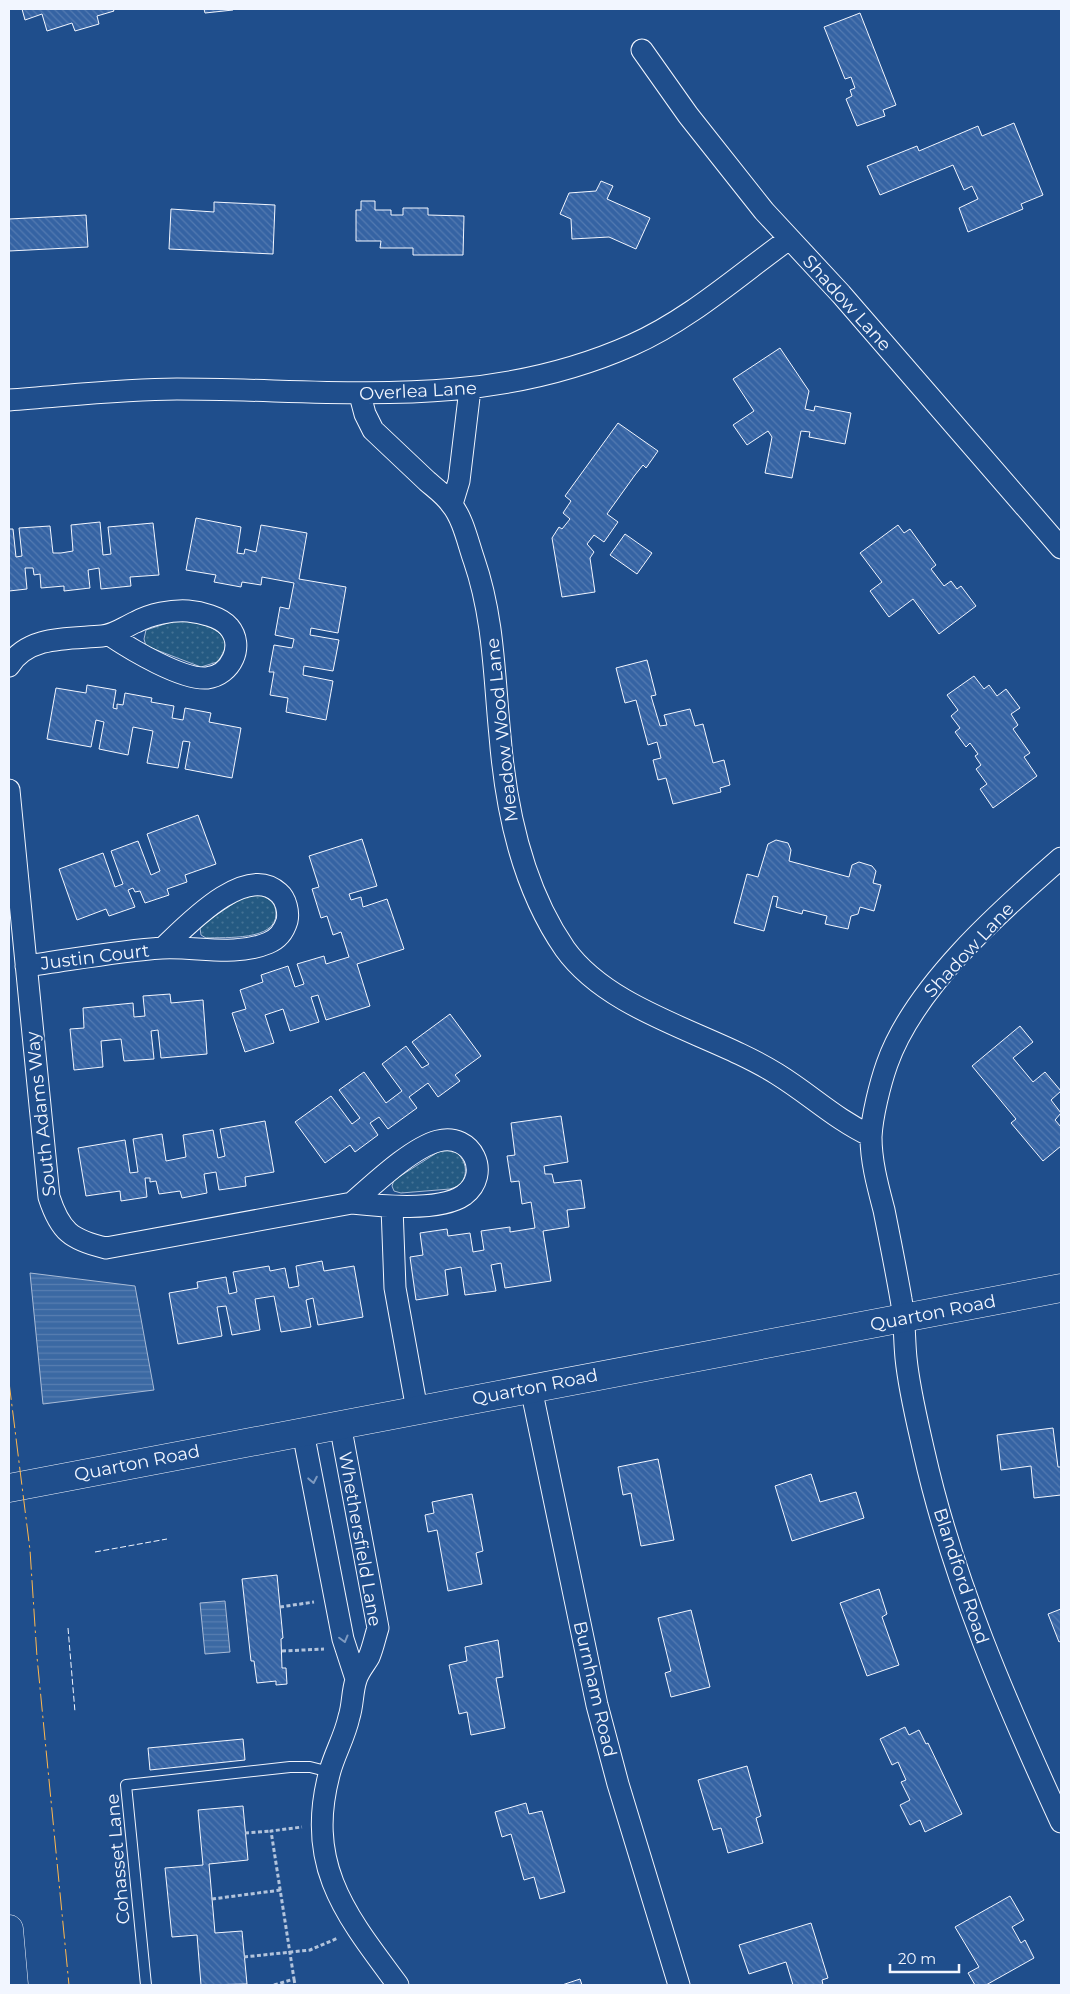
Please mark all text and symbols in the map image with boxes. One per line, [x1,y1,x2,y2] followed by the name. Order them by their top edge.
[798,250,896,356] street label: Shadow Lane
[359,377,477,405] street label: Overlea Lane
[481,637,523,823] street label: Meadow Wood Lane
[919,898,1019,1002] street label: Shadow Lane
[38,939,151,975] street label: Justin Court
[21,1030,61,1198] street label: South Adams Way
[868,1290,998,1336] street label: Quarton Road
[470,1364,600,1410] street label: Quarton Road
[72,1440,202,1486] street label: Quarton Road
[334,1450,386,1628] street label: Whethersfield Lane
[307,1475,317,1484] one-way arrow
[929,1505,993,1647] street label: Blandford Road
[569,1619,621,1759] street label: Burnham Road
[338,1635,349,1643] one-way arrow
[101,1793,135,1925] street label: Cohasset Lane
[890,1942,959,1974] scale bar
[898,1949,936,1968] text: 20 m

